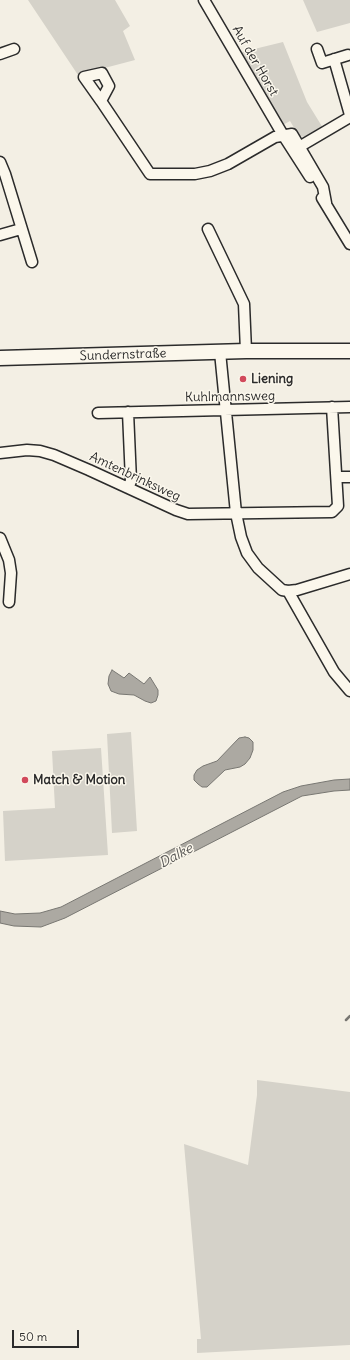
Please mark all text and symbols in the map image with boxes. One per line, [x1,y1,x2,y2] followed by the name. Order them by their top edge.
[229,23,281,99] street label: Auf der Horst
[79,346,167,364] street label: Sundernstraße
[251,371,293,387] place label: Liening
[238,374,248,384] marker: Liening
[185,388,275,406] street label: Kuhlmannsweg
[87,449,183,505] street label: Amtenbrinksweg
[33,772,125,788] place label: Match & Motion
[20,775,30,785] marker: Match & Motion
[156,840,196,872] water label: Dalke
[14,1322,81,1348] scale bar
[19,1329,47,1344] text: 50 m

